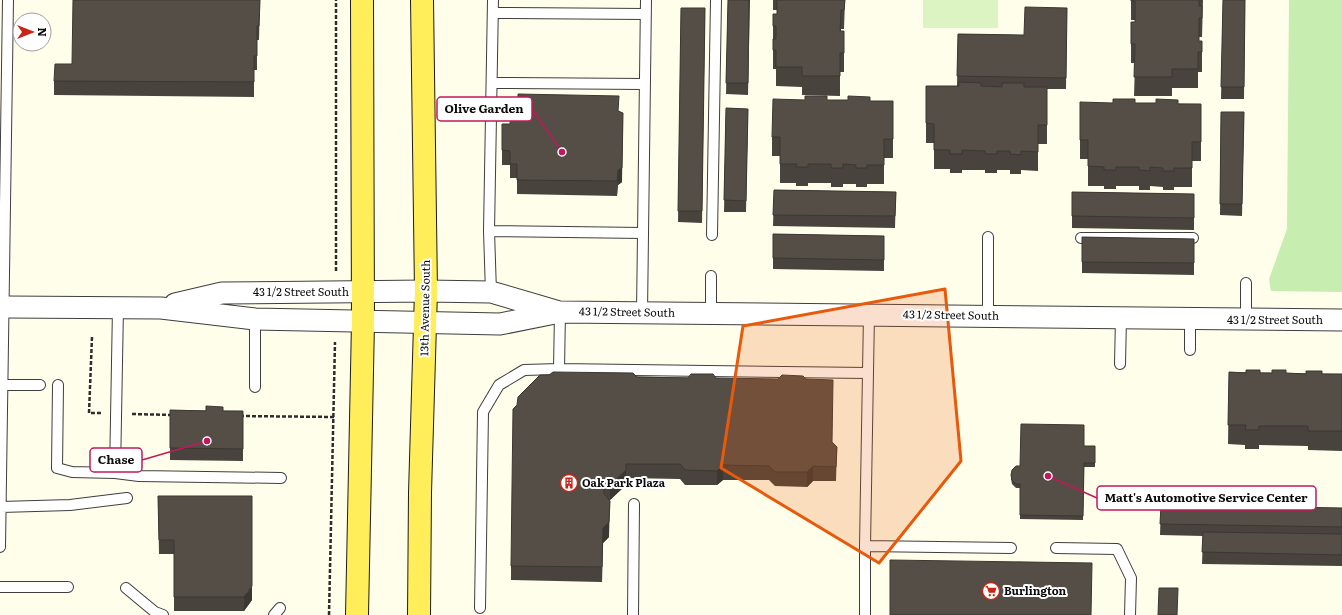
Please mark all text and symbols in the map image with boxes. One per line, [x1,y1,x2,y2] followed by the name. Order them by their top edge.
[12,12,52,52] north arrow
[35,27,51,37] text: N
[437,97,532,121] callout: Olive Garden
[444,99,524,117] text: Olive Garden
[415,260,433,356] street label: 13th Avenue South
[253,283,349,299] street label: 43 1/2 Street South
[579,302,675,320] street label: 43 1/2 Street South
[903,305,999,323] street label: 43 1/2 Street South
[1227,311,1323,327] street label: 43 1/2 Street South
[90,448,142,472] callout: Chase
[98,450,134,468] text: Chase
[559,473,579,493] building icon: Oak Park Plaza
[582,474,666,490] place label: Oak Park Plaza
[1097,486,1316,510] callout: Matt's Automotive Service Center
[1104,488,1308,506] text: Matt's Automotive Service Center
[981,581,1001,601] supermarket icon: Burlington
[1004,582,1067,598] place label: Burlington

